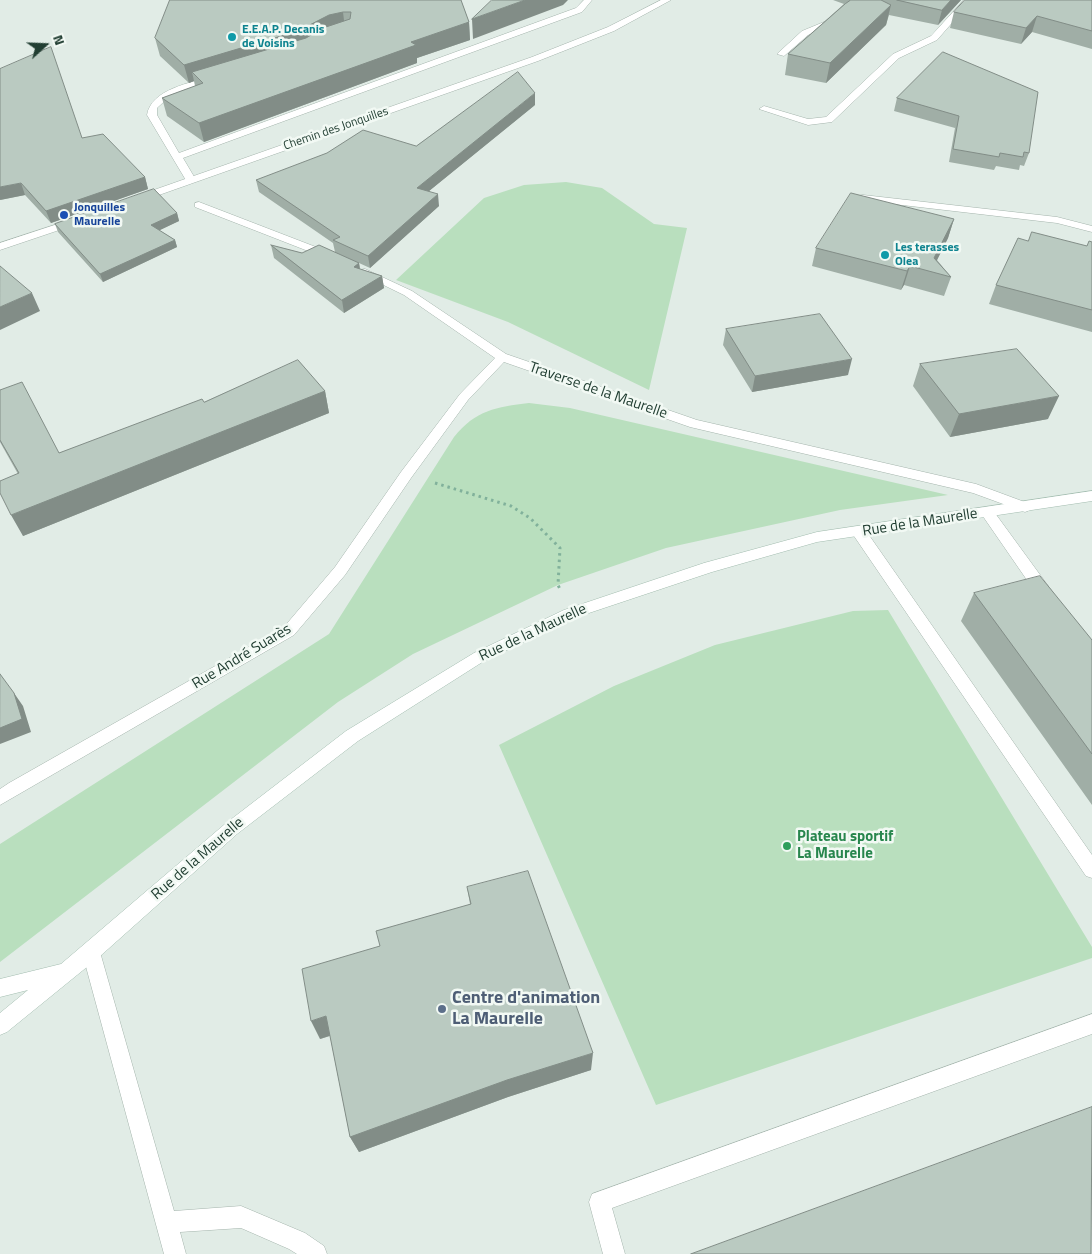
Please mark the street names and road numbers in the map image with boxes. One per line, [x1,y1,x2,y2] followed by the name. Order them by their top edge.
[282,104,390,154] street label: Chemin des Jonquilles
[526,359,670,423] street label: Traverse de la Maurelle
[861,505,979,541] street label: Rue de la Maurelle
[476,600,590,666] street label: Rue de la Maurelle
[189,620,295,694] street label: Rue André Suarès
[148,814,248,904] street label: Rue de la Maurelle

